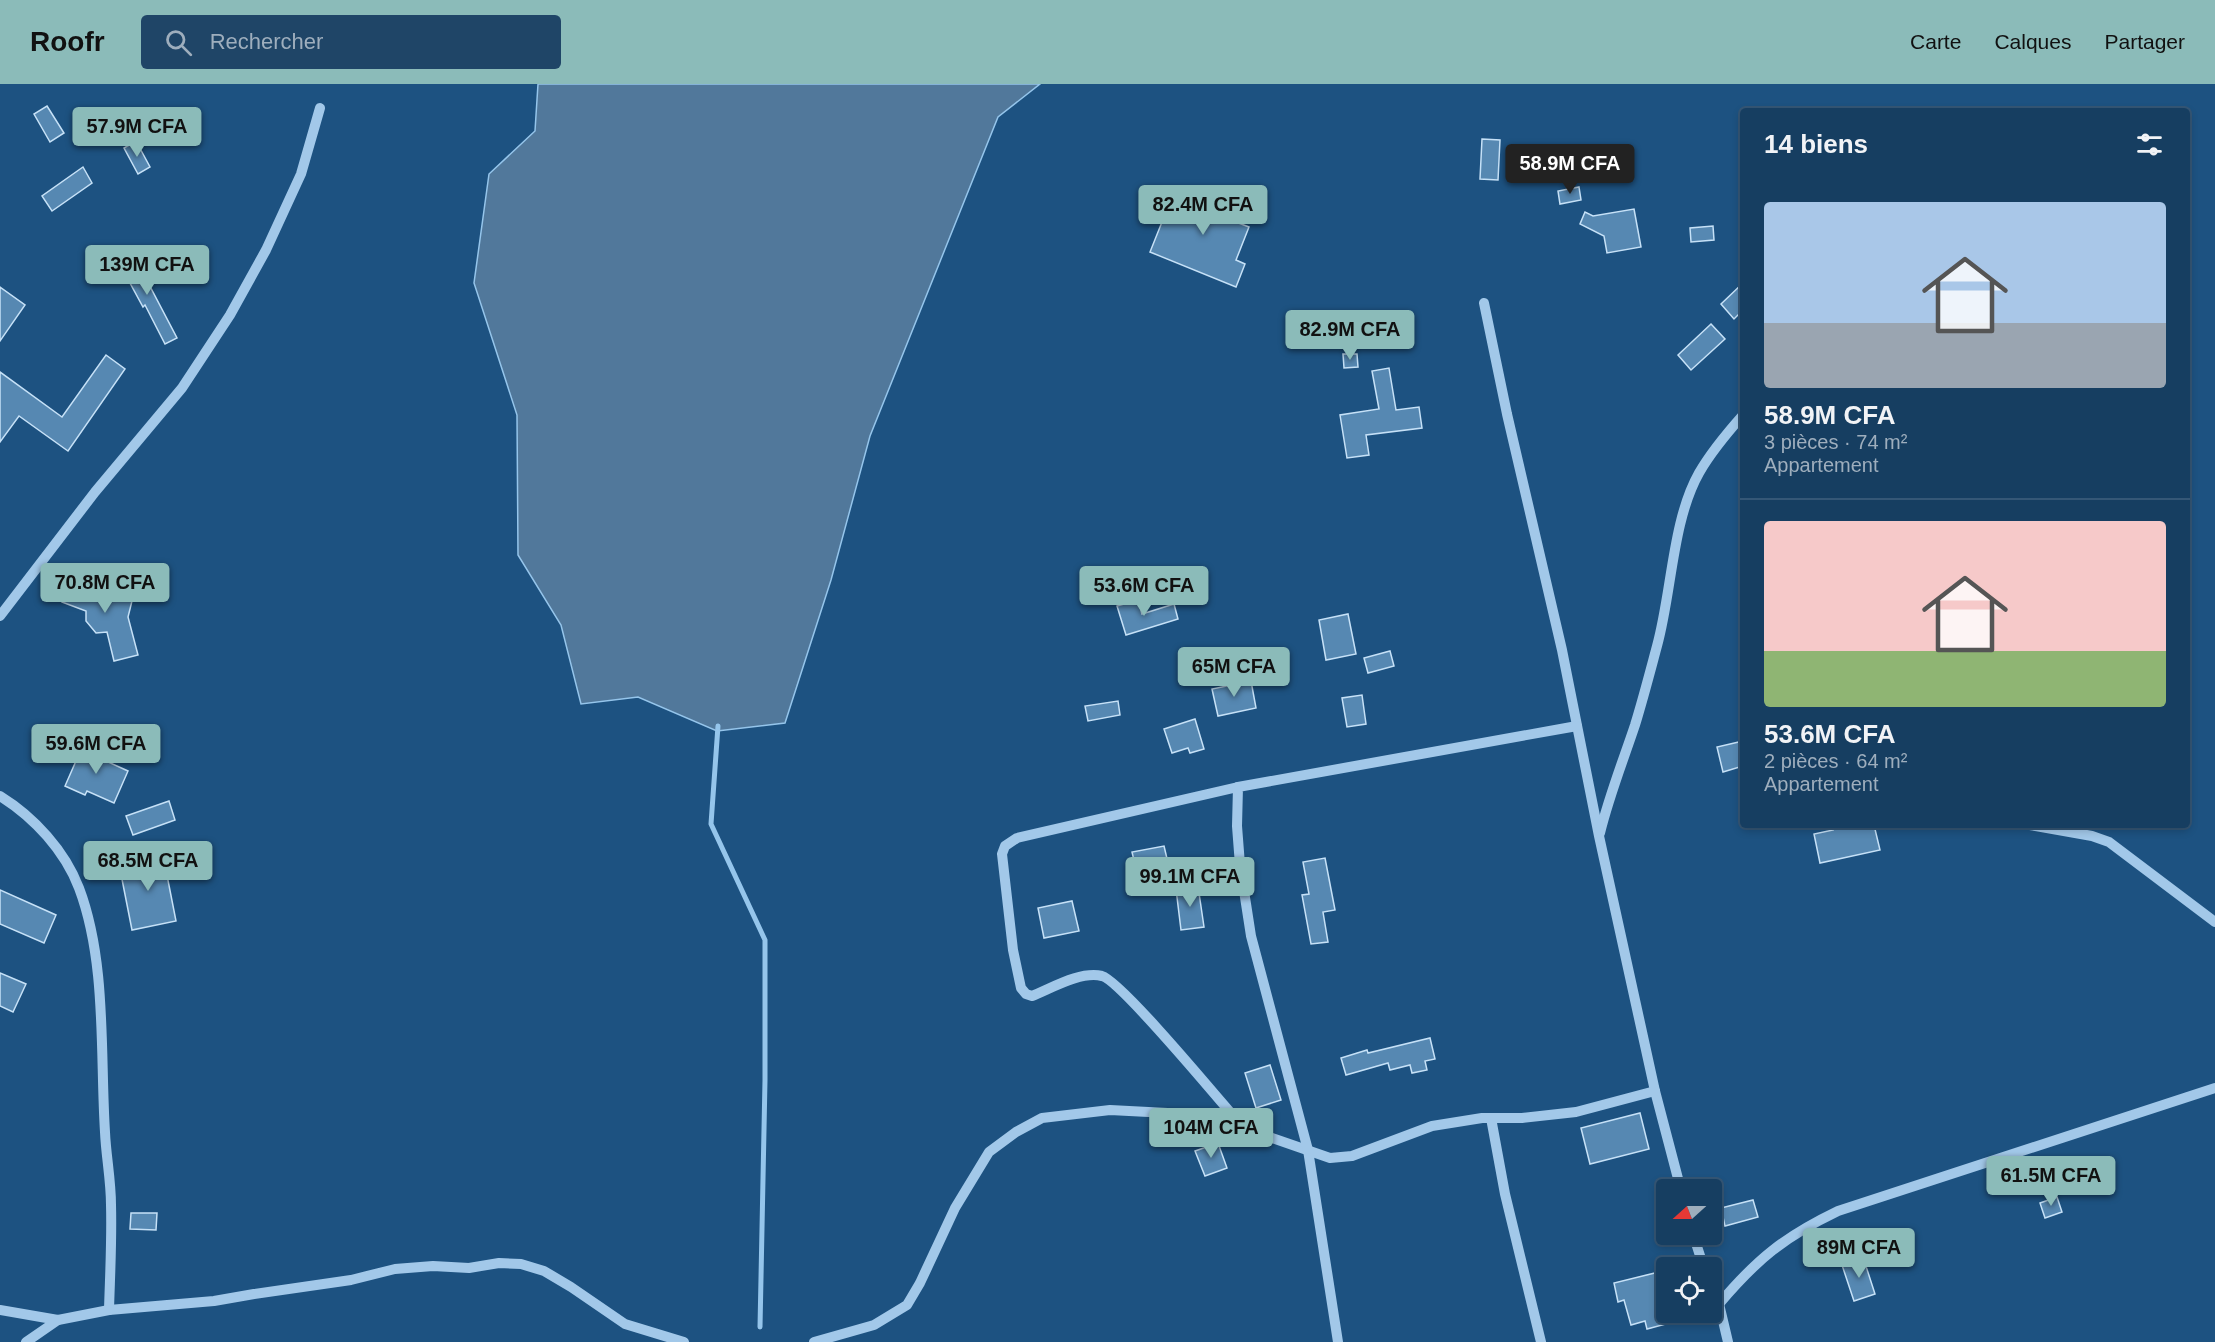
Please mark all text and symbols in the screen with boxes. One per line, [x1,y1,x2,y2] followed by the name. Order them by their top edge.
[141,15,561,69] search box
[30,26,105,57] text: Roofr
[162,26,195,59] icon: search
[210,29,323,54] text: Rechercher
[1910,30,1961,53] text: Carte
[1994,30,2071,53] text: Calques
[2104,30,2185,53] text: Partager
[68,107,206,158] pin: 57.9M CFA
[86,115,188,137] text: 57.9M CFA
[2133,128,2166,161] icon: filters
[1764,129,1868,159] text: 14 biens
[1501,144,1639,195] pin: 58.9M CFA
[1519,152,1621,174] text: 58.9M CFA
[1134,185,1272,236] pin: 82.4M CFA
[1152,193,1254,215] text: 82.4M CFA
[1911,241,2019,349] icon: home
[85,245,209,296] pin: 139M CFA
[99,253,195,275] text: 139M CFA
[1281,310,1419,361] pin: 82.9M CFA
[1299,318,1401,340] text: 82.9M CFA
[1764,400,1896,430] text: 58.9M CFA
[1764,431,1907,453] text: 3 pièces · 74 m²
[1764,454,1879,476] text: Appartement
[1911,560,2019,668] icon: home
[36,563,174,614] pin: 70.8M CFA
[1075,566,1213,617] pin: 53.6M CFA
[54,571,156,593] text: 70.8M CFA
[1093,574,1195,596] text: 53.6M CFA
[1179,647,1289,698] pin: 65M CFA
[1192,655,1276,677] text: 65M CFA
[1764,719,1896,749] text: 53.6M CFA
[27,724,165,775] pin: 59.6M CFA
[45,732,147,754] text: 59.6M CFA
[1764,750,1907,772] text: 2 pièces · 64 m²
[1764,773,1879,795] text: Appartement
[79,841,217,892] pin: 68.5M CFA
[97,849,199,871] text: 68.5M CFA
[1121,857,1259,908] pin: 99.1M CFA
[1139,865,1241,887] text: 99.1M CFA
[1149,1108,1273,1159] pin: 104M CFA
[1163,1116,1259,1138] text: 104M CFA
[1982,1156,2120,1207] pin: 61.5M CFA
[2000,1164,2102,1186] text: 61.5M CFA
[1656,1179,1722,1245] north arrow
[1656,1179,1722,1323] map controls
[1804,1228,1914,1279] pin: 89M CFA
[1817,1236,1901,1258] text: 89M CFA
[1656,1257,1722,1323] button: locate

